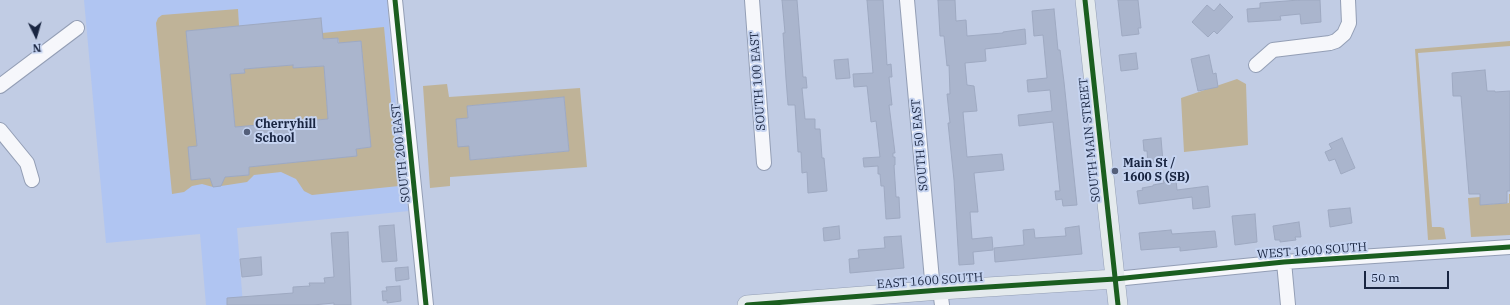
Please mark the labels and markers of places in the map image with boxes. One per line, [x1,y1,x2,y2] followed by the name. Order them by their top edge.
[255,118,316,146] place label: Cherryhill School
[242,127,252,137] marker: Cherryhill School
[1123,157,1189,185] place label: Main St / 1600 S (SB)
[1110,166,1120,176] marker: Main St / 1600 S (SB)

